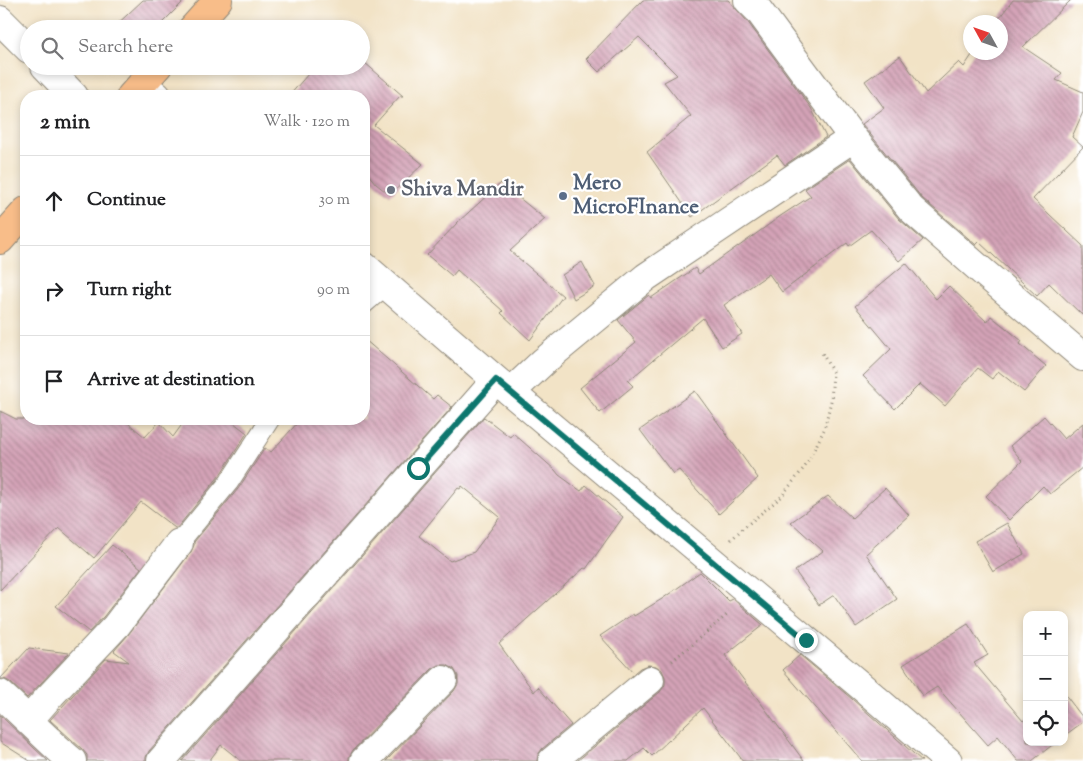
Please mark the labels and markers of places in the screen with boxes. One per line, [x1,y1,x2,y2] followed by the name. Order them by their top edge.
[573,169,699,223] place label: Mero MicroFInance
[401,175,524,205] place label: Shiva Mandir
[385,184,397,196] marker: Shiva Mandir
[557,190,569,202] marker: Mero MicroFInance

